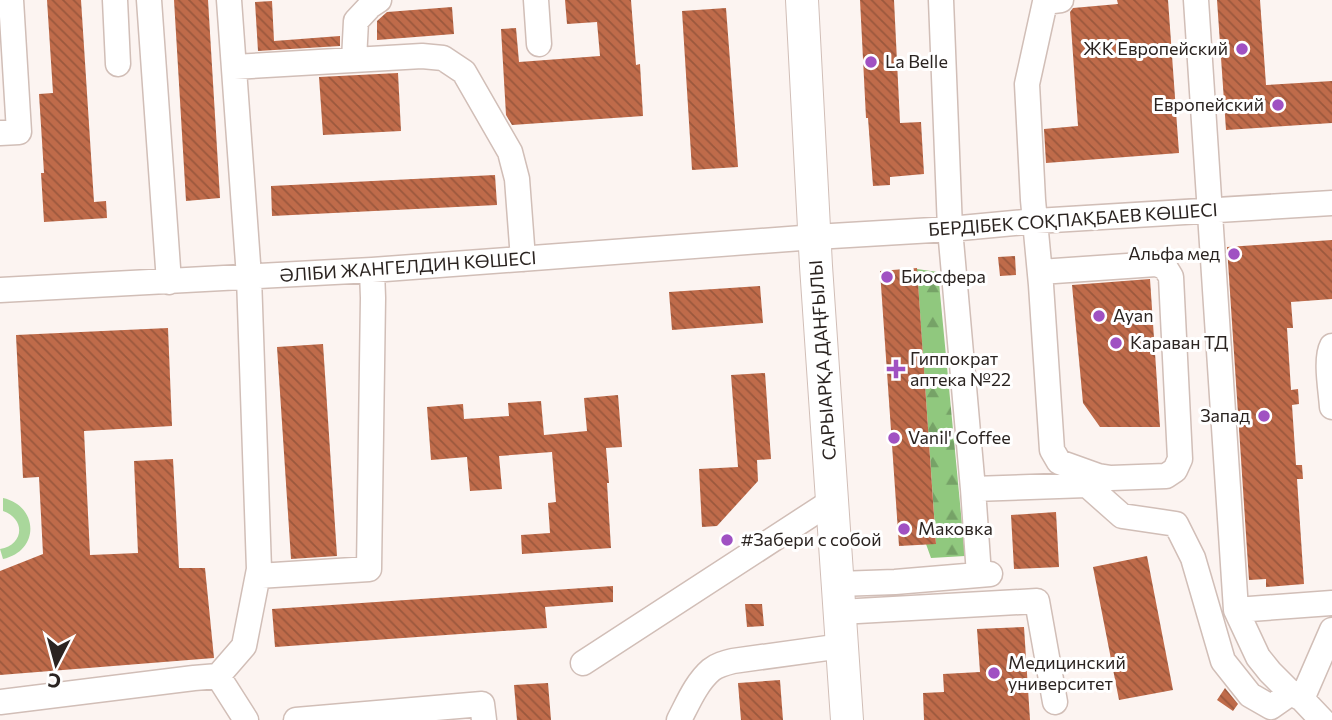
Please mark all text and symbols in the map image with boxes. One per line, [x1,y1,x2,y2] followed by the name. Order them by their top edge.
[1083,37,1228,59] place label: ЖК Европейский
[1234,41,1250,57] marker: ЖК Европейский
[885,50,948,72] place label: La Belle
[863,54,879,70] marker: La Belle
[1153,93,1264,115] place label: Европейский
[1270,97,1286,113] marker: Европейский
[928,198,1218,240] street label: БЕРДІБЕК СОҚПАҚБАЕВ КӨШЕСІ
[1128,242,1220,264] place label: Альфа мед
[279,246,537,286] street label: ӘЛІБИ ЖАНГЕЛДИН КӨШЕСІ
[1226,246,1242,262] marker: Альфа мед
[804,259,840,461] street label: САРЫАРҚА ДАҢҒЫЛЫ
[901,265,986,287] place label: Биосфера
[879,269,895,285] marker: Биосфера
[1113,304,1154,326] place label: Ayan
[1091,308,1107,324] marker: Ayan
[1130,331,1228,353] place label: Караван ТД
[1108,335,1124,351] marker: Караван ТД
[910,347,1011,390] place label: Гиппократ аптека №22
[888,361,904,377] marker: Гиппократ аптека №22
[1200,404,1250,426] place label: Запад
[1256,408,1272,424] marker: Запад
[908,426,1011,448] place label: Vanil' Coffee
[886,430,902,446] marker: Vanil' Coffee
[918,517,993,539] place label: Маковка
[896,521,912,537] marker: Маковка
[741,528,882,550] place label: #Забери с собой
[719,532,735,548] marker: #Забери с собой
[21,629,91,699] north arrow
[1008,651,1126,694] place label: Медицинский университет
[986,665,1002,681] marker: Медицинский университет
[47,669,62,694] text: С

